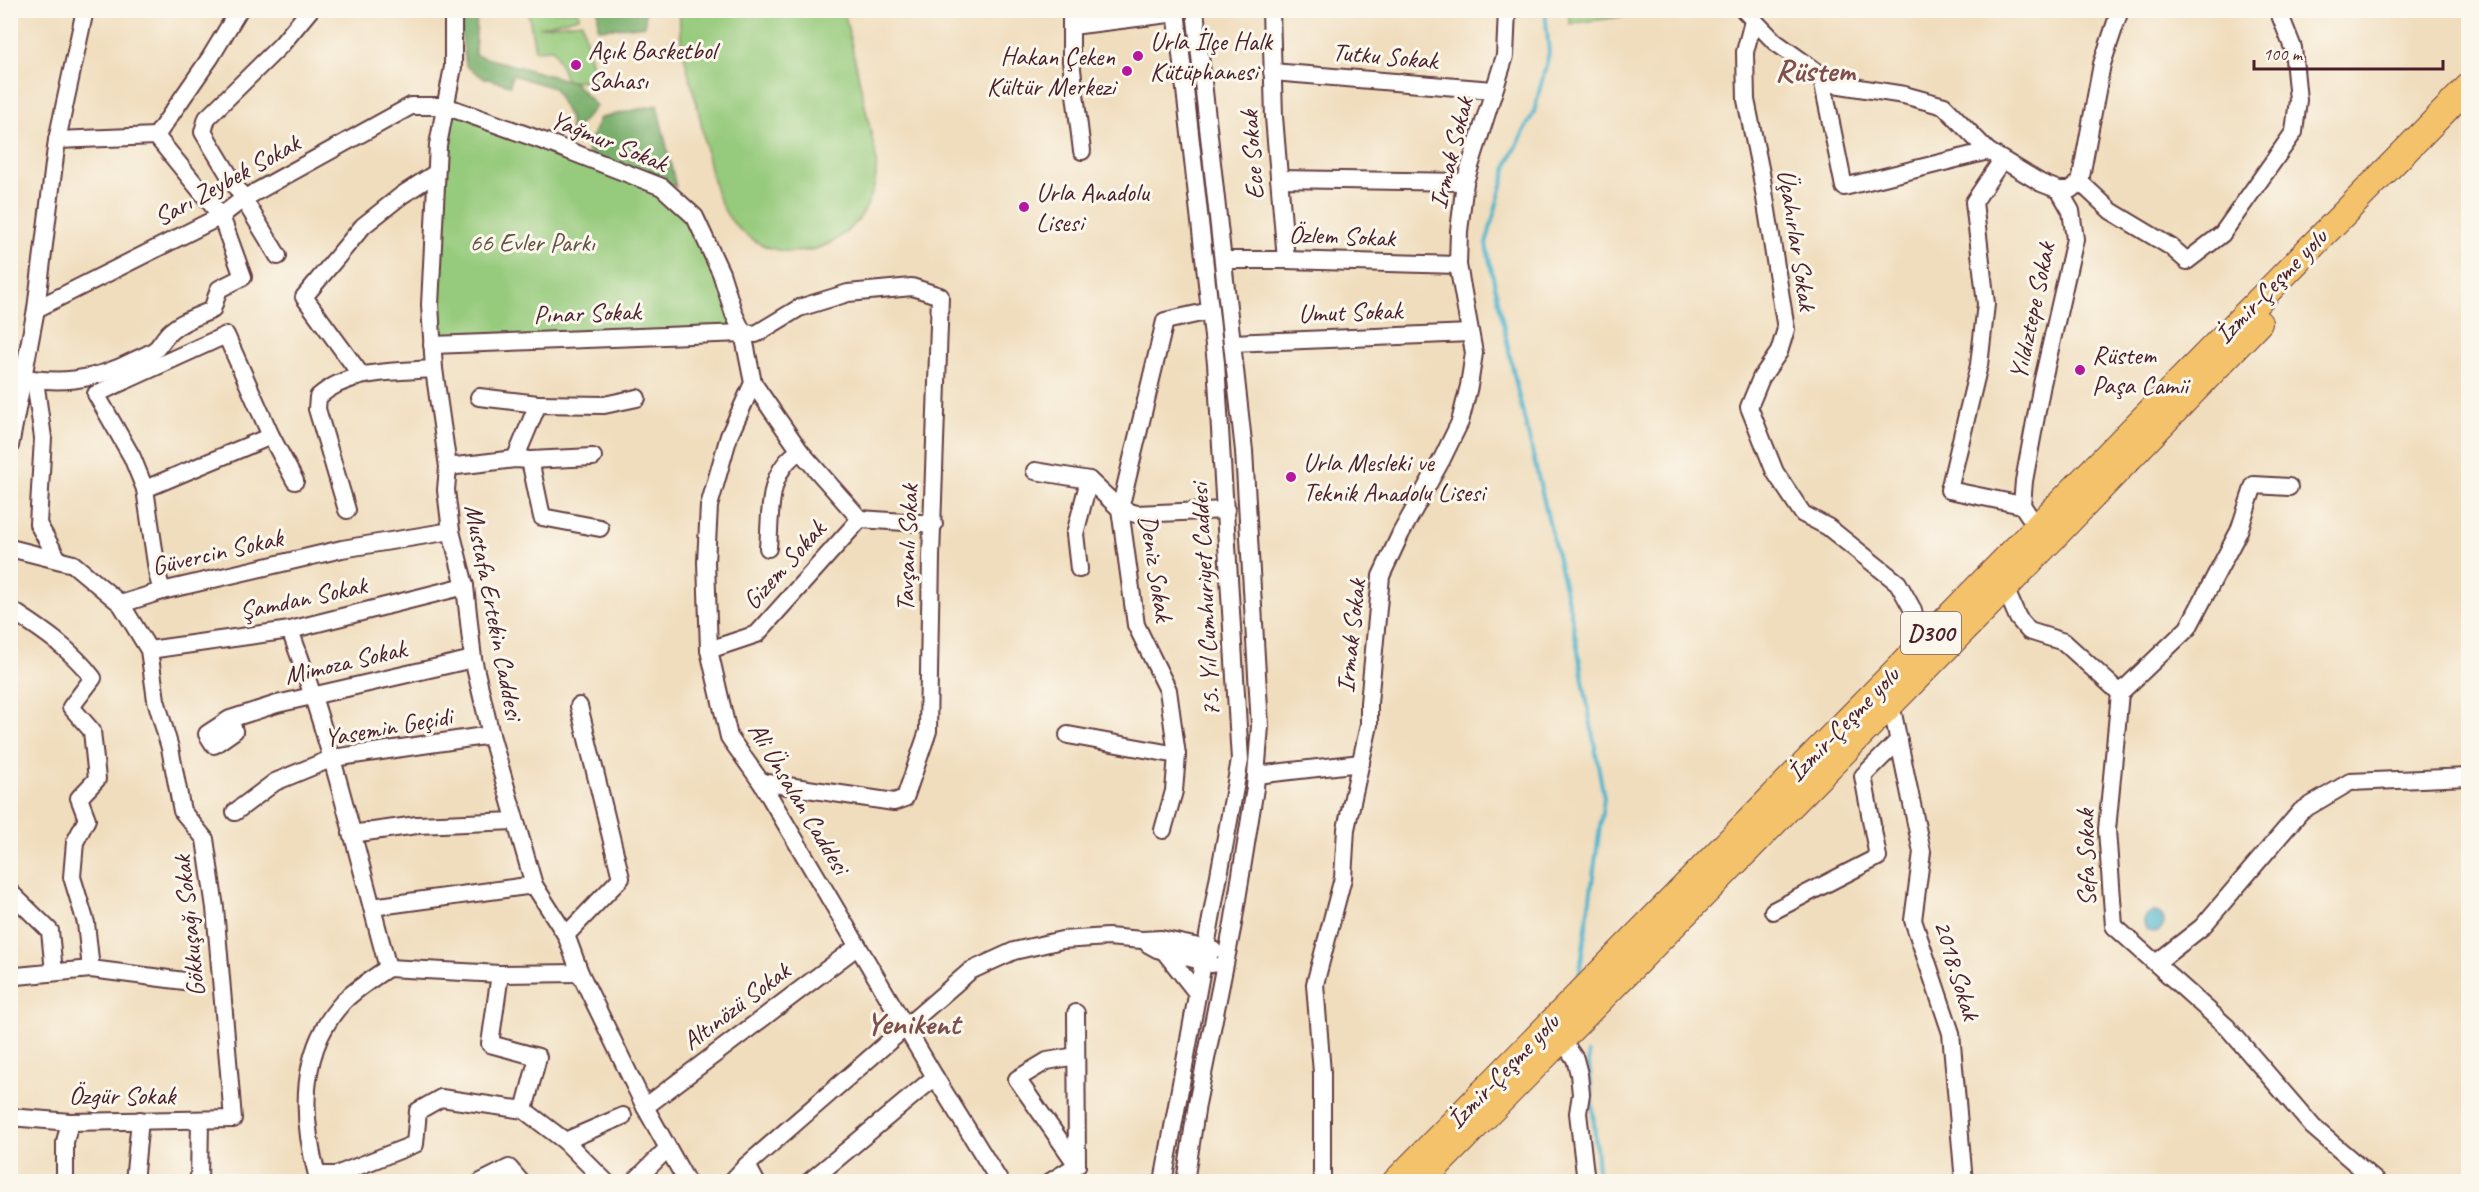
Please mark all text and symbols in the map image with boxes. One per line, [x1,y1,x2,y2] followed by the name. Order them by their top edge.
[1150,25,1273,88] place label: Urla İlçe Halk Kütüphanesi
[2254,33,2443,71] scale bar
[588,34,721,97] place label: Açık Basketbol Sahası
[1331,35,1441,77] street label: Tutku Sokak
[987,40,1118,103] place label: Hakan Çeken Kültür Merkezi
[2263,43,2304,65] text: 100 m
[1131,49,1145,63] marker: Urla İlçe Halk Kütüphanesi
[1775,50,1857,91] district label: Rüstem
[569,58,583,72] marker: Açık Basketbol Sahası
[1120,64,1134,78] marker: Hakan Çeken Kültür Merkezi
[1421,92,1481,212] street label: Irmak Sokak
[546,103,675,180] street label: Yağmur Sokak
[1232,107,1272,201] street label: Ece Sokak
[148,126,307,234] street label: Sarı Zeybek Sokak
[1770,167,1825,314] street label: Üçahırlar Sokak
[1036,176,1150,239] place label: Urla Anadolu Lisesi
[1017,200,1031,214] marker: Urla Anadolu Lisesi
[1288,218,1397,254] street label: Özlem Sokak
[2208,220,2335,351] street label: İzmir-Çeşme yolu
[469,226,596,259] park label: 66 Evler Parkı
[2001,238,2063,383] street label: Yıldıztepe Sokak
[1298,294,1405,330] street label: Umut Sokak
[533,295,644,331] street label: Pınar Sokak
[2092,339,2191,402] place label: Rüstem Paşa Camii
[2073,363,2087,377] marker: Rüstem Paşa Camii
[1303,446,1488,509] place label: Urla Mesleki ve Teknik Anadolu Lisesi
[1284,470,1298,484] marker: Urla Mesleki ve Teknik Anadolu Lisesi
[1182,479,1228,718] street label: 75. Yıl Cumhuriyet Caddesi
[888,482,926,612] street label: Tavşanlı Sokak
[457,502,532,725] street label: Mustafa Ertekin Caddesi
[735,512,834,616] street label: Gizem Sokak
[1131,513,1181,626] street label: Deniz Sokak
[148,520,288,583] street label: Güvercin Sokak
[236,568,371,628] street label: Şamdan Sokak
[1329,576,1374,694] street label: Irmak Sokak
[1901,612,1961,654] road number: D300
[281,631,411,692] street label: Mimoza Sokak
[1780,658,1907,789] street label: İzmir-Çeşme yolu
[322,699,457,754] street label: Yasemin Geçidi
[741,716,859,883] street label: Ali Ünsalan Caddesi
[2069,807,2103,907] street label: Sefa Sokak
[165,852,213,998] street label: Gökkuşağı Sokak
[1926,916,1988,1025] street label: 2018.Sokak
[675,954,798,1057] street label: Altınözü Sokak
[866,1003,963,1044] district label: Yenikent
[1440,1005,1567,1136] street label: İzmir-Çeşme yolu
[69,1079,178,1112] street label: Özgür Sokak

